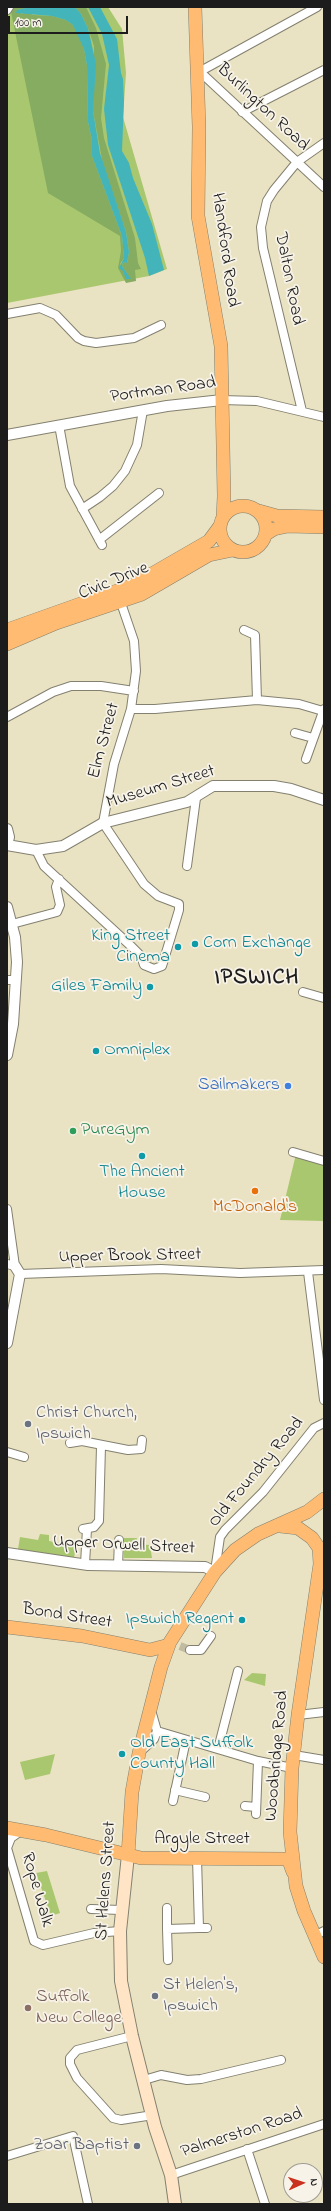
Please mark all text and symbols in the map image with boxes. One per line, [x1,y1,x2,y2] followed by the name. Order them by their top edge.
[10,8,130,34] scale bar
[15,14,42,32] text: 100 m
[211,59,313,157] street label: Burlington Road
[205,191,243,309] street label: Handford Road
[268,231,308,327] street label: Dalton Road
[109,373,217,409] street label: Portman Road
[76,558,152,606] street label: Civic Drive
[85,701,125,781] street label: Elm Street
[104,761,218,815] street label: Museum Street
[91,926,170,968] place label: King Street Cinema
[203,933,311,955] place label: Corn Exchange
[190,939,200,949] marker: Corn Exchange
[173,942,183,952] marker: King Street Cinema
[215,966,299,992] district label: IPSWICH
[51,976,142,998] place label: Giles Family
[145,982,155,992] marker: Giles Family
[104,1040,170,1062] place label: Omniplex
[91,1046,101,1056] marker: Omniplex
[198,1075,280,1097] place label: Sailmakers
[283,1081,293,1091] marker: Sailmakers
[81,1120,149,1142] place label: PureGym
[68,1126,78,1136] marker: PureGym
[137,1151,147,1161] marker: The Ancient House
[99,1162,185,1204] place label: The Ancient House
[250,1186,260,1196] marker: McDonald's
[213,1197,297,1219] place label: McDonald's
[58,1245,202,1269] street label: Upper Brook Street
[36,1403,137,1446] place label: Christ Church, Ipswich
[205,1413,309,1533] street label: Old Foundry Road
[23,1419,33,1429] marker: Christ Church, Ipswich
[52,1531,196,1561] street label: Upper Orwell Street
[21,1599,113,1635] street label: Bond Street
[126,1609,234,1631] place label: Ipswich Regent
[237,1615,247,1625] marker: Ipswich Regent
[262,1690,294,1822] street label: Woodbridge Road
[130,1733,253,1776] place label: Old East Suffolk County Hall
[117,1749,127,1759] marker: Old East Suffolk County Hall
[92,1821,122,1941] street label: St Helens Street
[154,1829,250,1851] street label: Argyle Street
[15,1850,57,1930] street label: Rope Walk
[163,1975,238,2018] place label: St Helen's, Ipswich
[36,1987,121,2030] place label: Suffolk New College
[150,1991,160,2001] marker: St Helen's, Ipswich
[23,2003,33,2013] marker: Suffolk New College
[178,2104,306,2164] street label: Palmerston Road
[33,2135,129,2157] place label: Zoar Baptist
[132,2141,142,2151] marker: Zoar Baptist
[283,2163,323,2203] north arrow
[306,2178,322,2187] text: N

